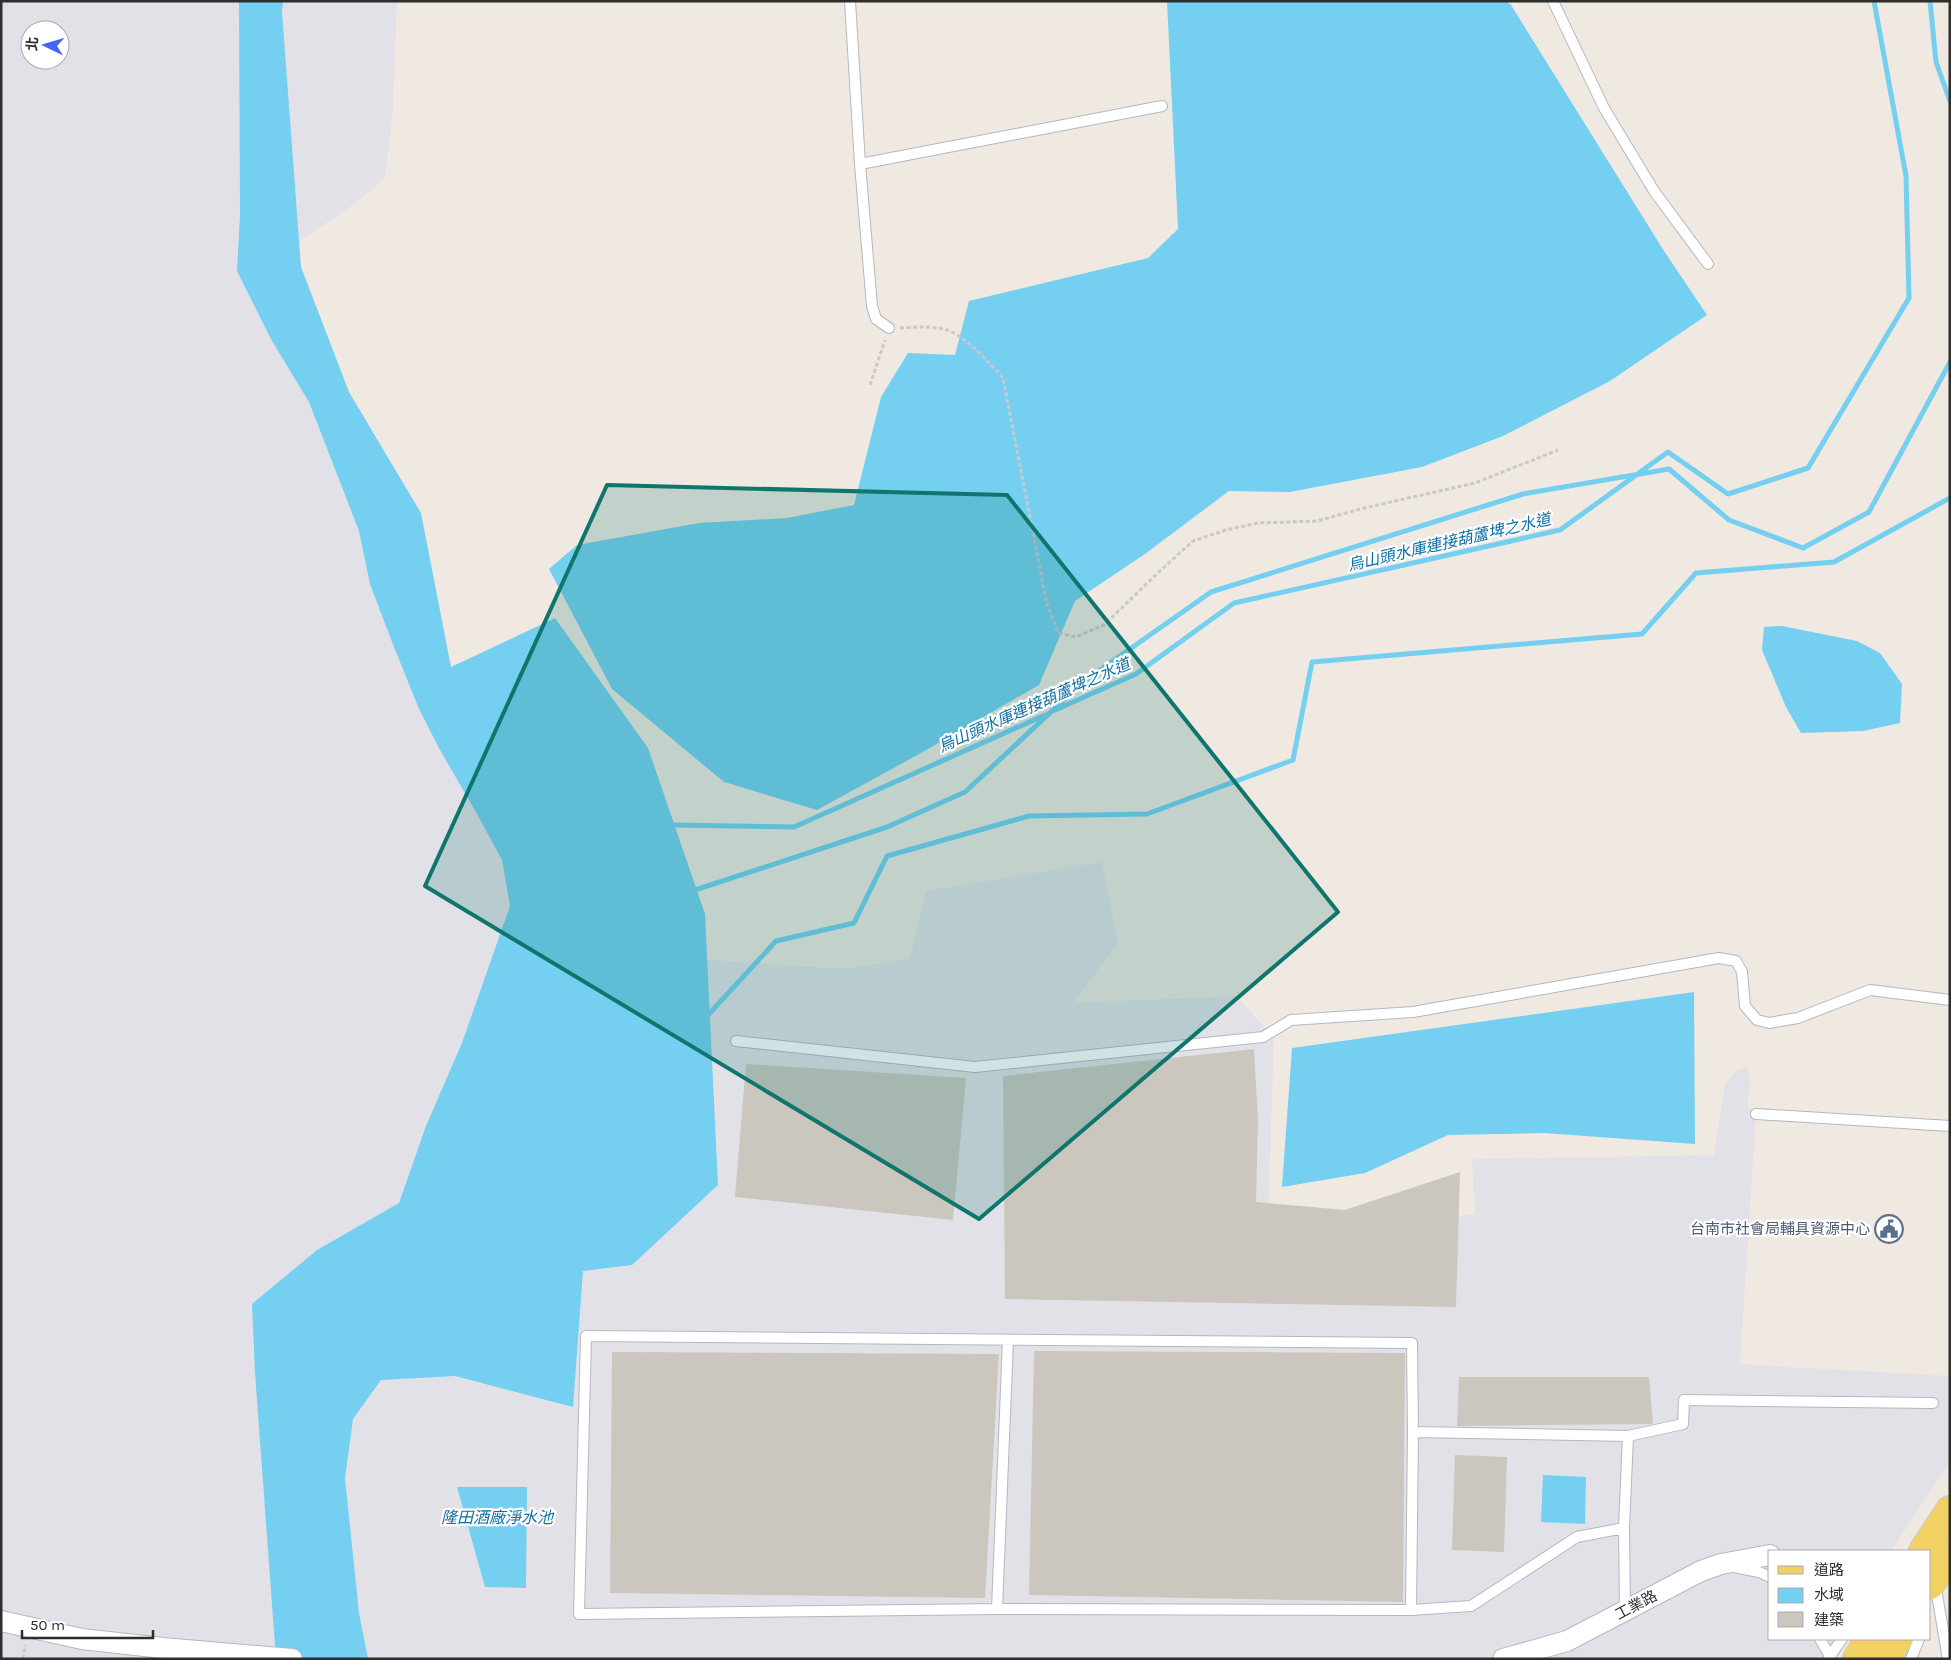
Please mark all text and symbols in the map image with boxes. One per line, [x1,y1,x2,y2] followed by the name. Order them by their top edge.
[20,20,70,70] north arrow
[23,36,42,52] text: 北
[1346,509,1554,575] water label: 烏山頭水庫連接葫蘆埤之水道
[935,653,1135,756] water label: 烏山頭水庫連接葫蘆埤之水道
[1874,1214,1904,1244] public building icon: 台南市社會局輔具資源中心
[1690,1220,1870,1238] place label: 台南市社會局輔具資源中心
[441,1508,555,1527] water label: 隆田酒廠淨水池
[1768,1550,1931,1640] legend
[1814,1561,1844,1579] text: 道路
[1612,1586,1660,1624] street label: 工業路
[1814,1586,1844,1604] text: 水域
[22,1608,154,1640] scale bar
[1814,1611,1844,1629] text: 建築
[30,1616,65,1634] text: 50 m

